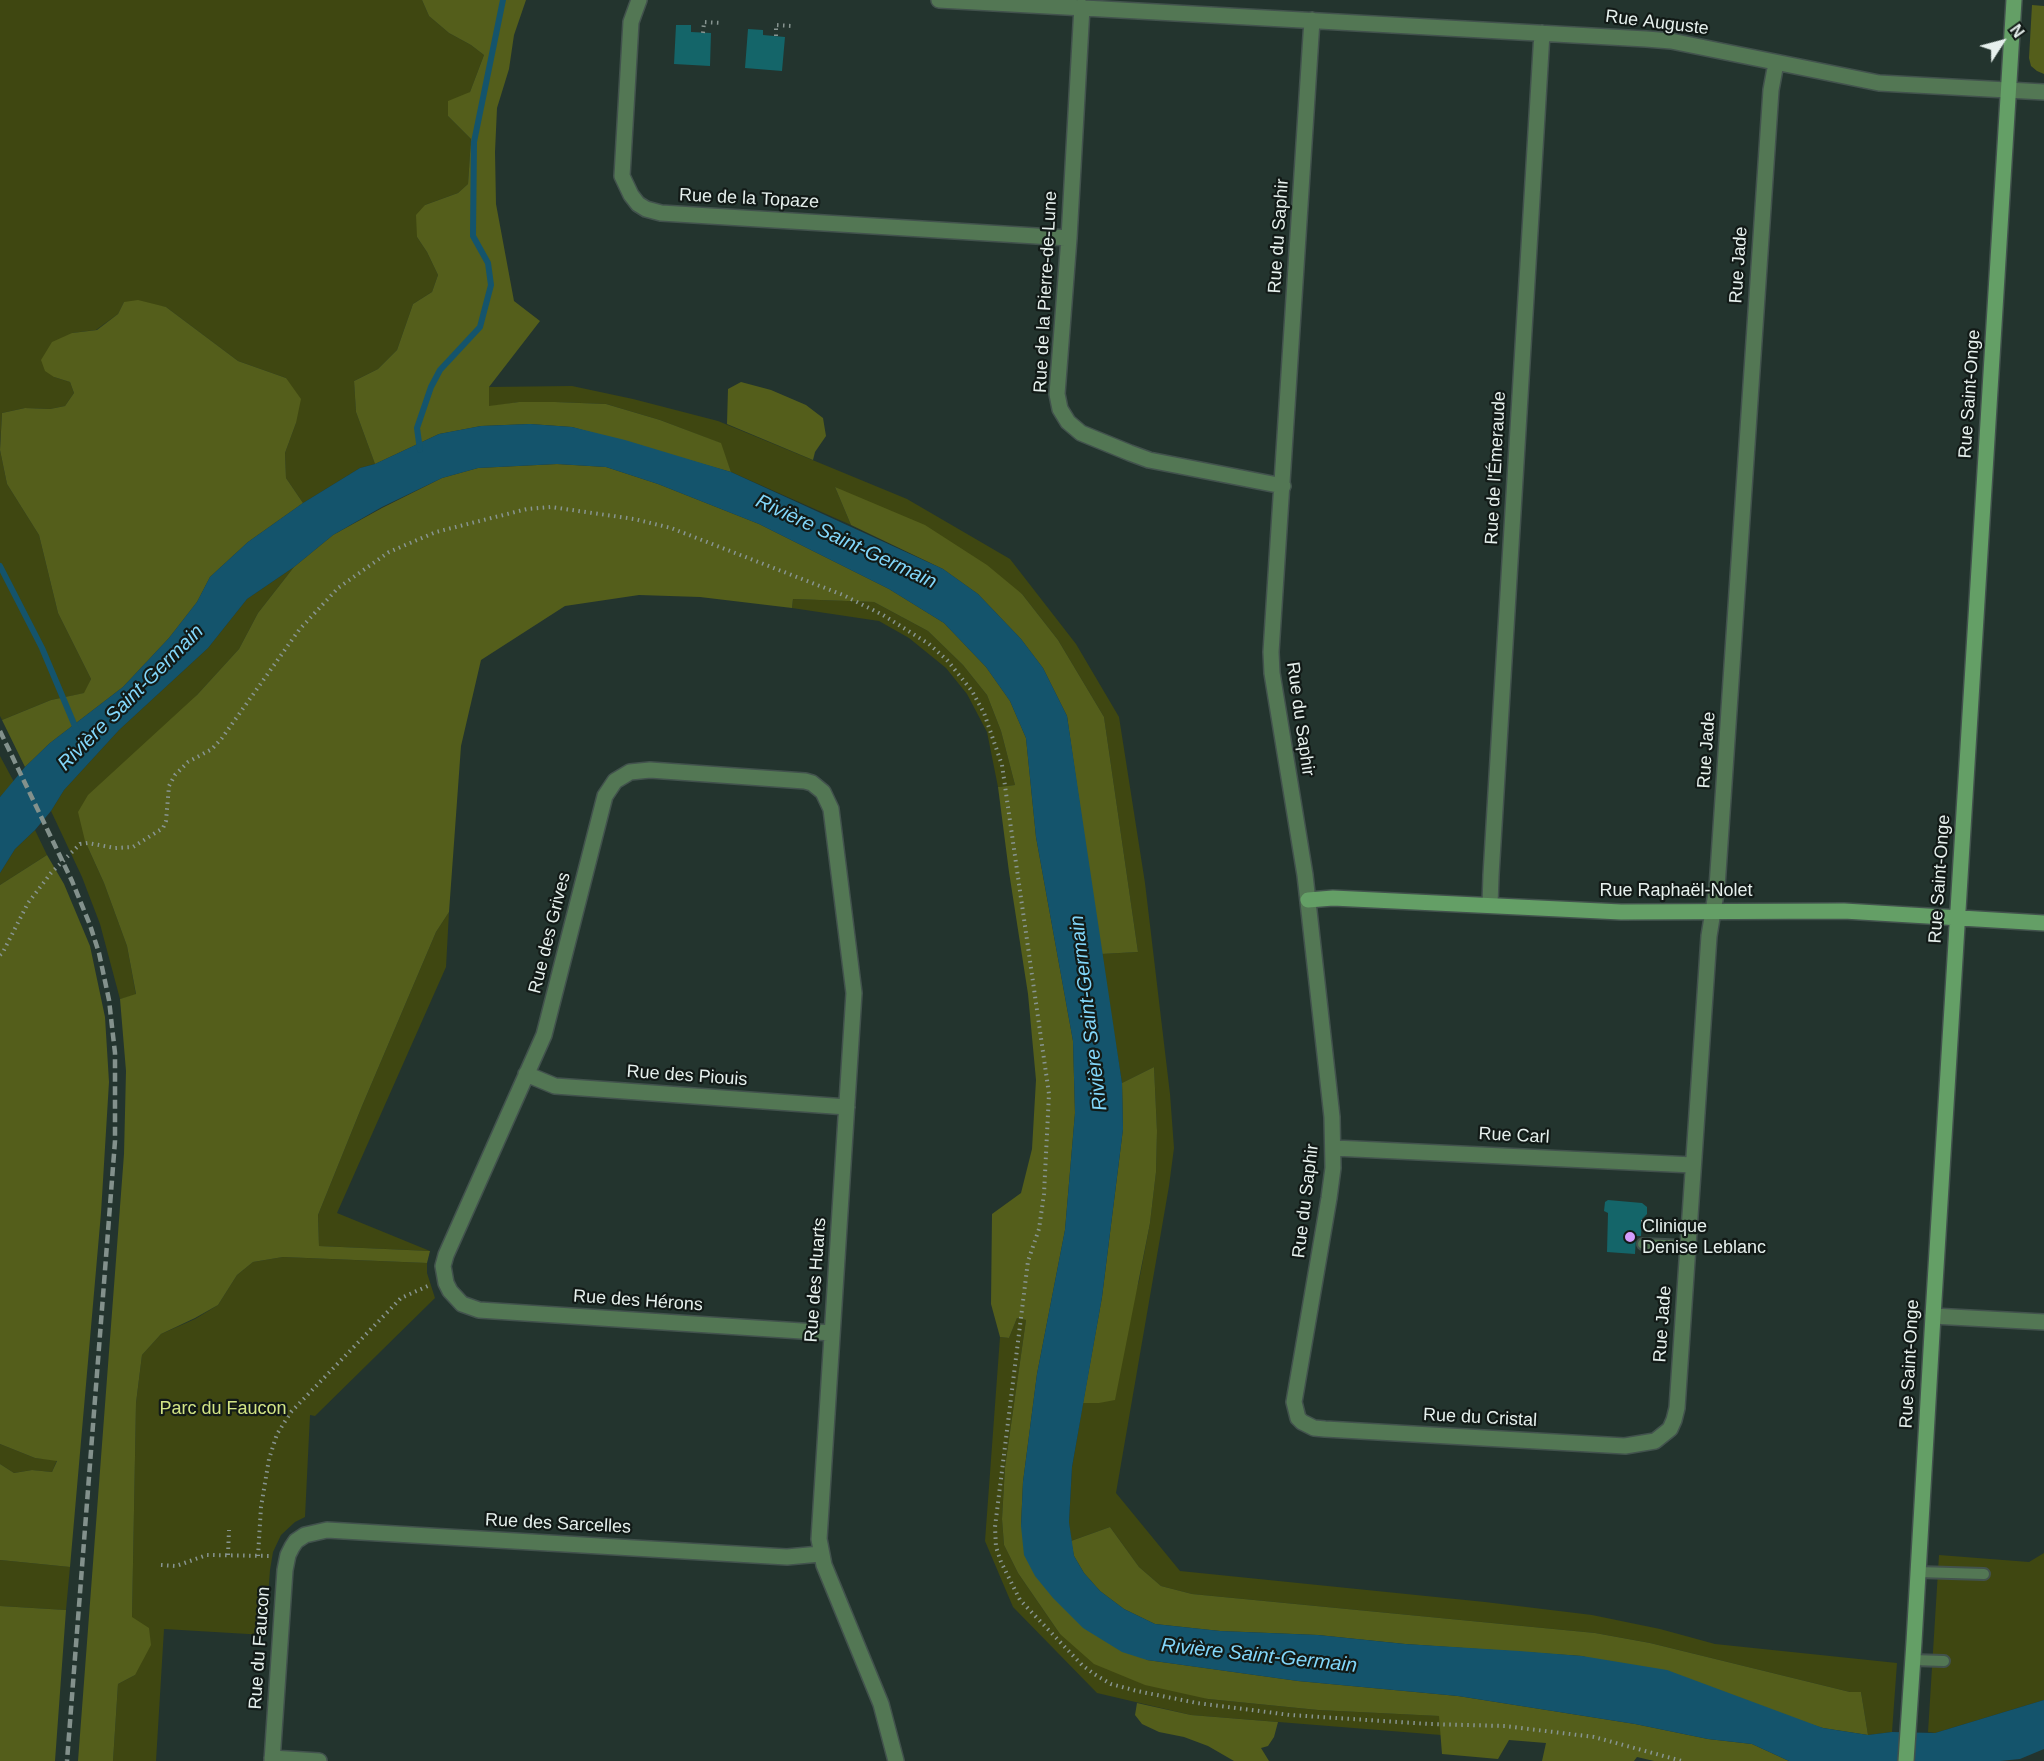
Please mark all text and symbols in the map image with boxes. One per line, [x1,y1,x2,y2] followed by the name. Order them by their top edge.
[1604,6,1710,40] street label: Rue Auguste
[1972,12,2032,72] north arrow
[2007,21,2027,41] text: N
[1264,178,1294,294] street label: Rue du Saphir
[678,185,820,213] street label: Rue de la Topaze
[1030,191,1062,393] street label: Rue de la Pierre-de-Lune
[1726,226,1752,304] street label: Rue Jade
[1955,329,1985,459] street label: Rue Saint-Onge
[1481,391,1511,545] street label: Rue de l'Émeraude
[752,490,940,594] water label: Rivière Saint-Germain
[53,620,209,776] water label: Rivière Saint-Germain
[1281,661,1319,777] street label: Rue du Saphir
[1694,711,1720,789] street label: Rue Jade
[1925,814,1955,944] street label: Rue Saint-Onge
[525,870,575,996] street label: Rue des Grives
[1599,880,1753,902] street label: Rue Raphaël-Nolet
[1065,914,1113,1112] water label: Rivière Saint-Germain
[626,1061,748,1091] street label: Rue des Piouis
[1478,1123,1550,1149] street label: Rue Carl
[1288,1143,1324,1259] street label: Rue du Saphir
[1642,1216,1766,1258] place label: Clinique Denise Leblanc
[801,1217,831,1343] street label: Rue des Huarts
[1623,1230,1637,1244] marker: Clinique Denise Leblanc
[1650,1285,1676,1363] street label: Rue Jade
[572,1286,704,1316] street label: Rue des Hérons
[1896,1299,1924,1429] street label: Rue Saint-Onge
[159,1398,287,1420] park label: Parc du Faucon
[1422,1404,1538,1432] street label: Rue du Cristal
[484,1509,632,1539] street label: Rue des Sarcelles
[245,1586,275,1710] street label: Rue du Faucon
[1160,1634,1358,1678] water label: Rivière Saint-Germain

